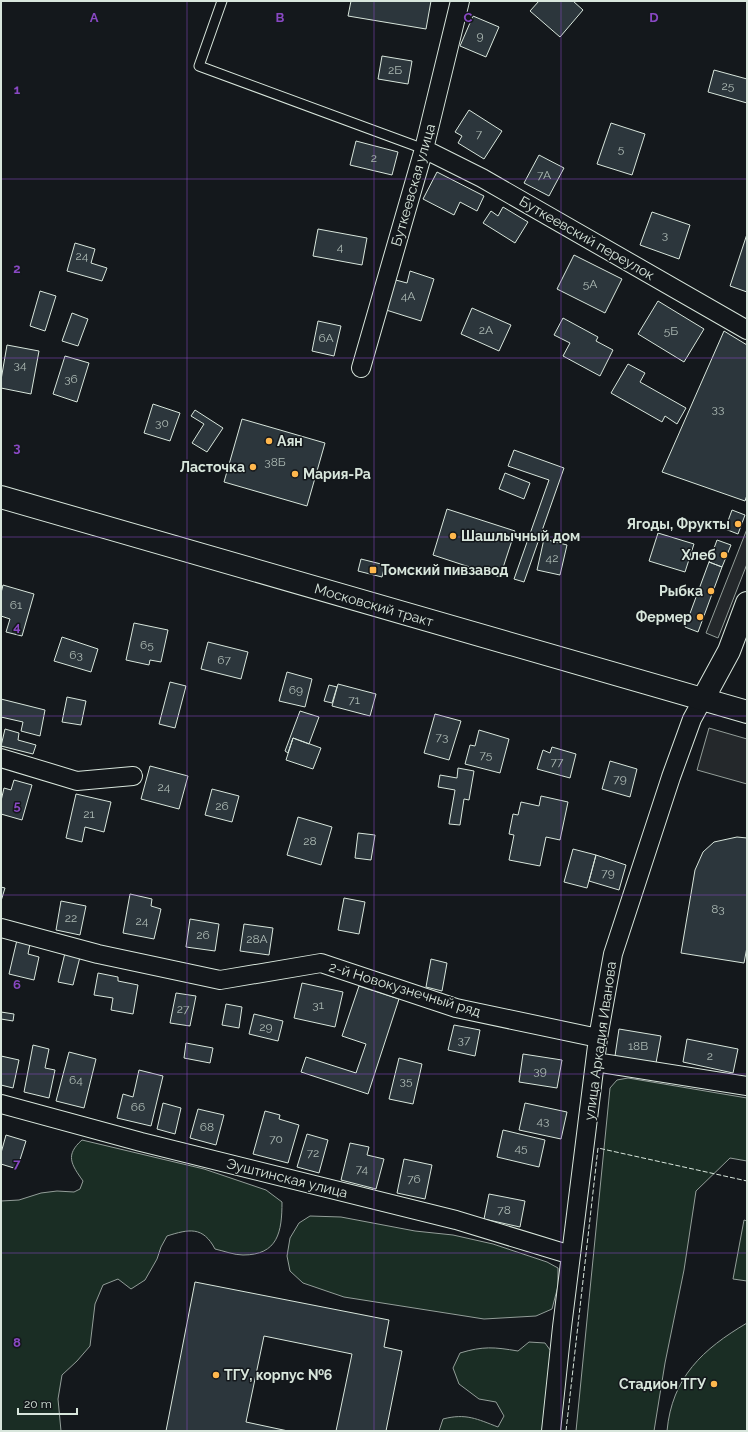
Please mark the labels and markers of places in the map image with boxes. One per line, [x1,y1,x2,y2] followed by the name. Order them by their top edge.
[277,433,303,449] place label: Аян
[264,436,274,446] marker: Аян
[180,459,245,475] place label: Ласточка
[248,462,258,472] marker: Ласточка
[303,466,371,482] place label: Мария-Ра
[290,469,300,479] marker: Мария-Ра
[627,516,730,532] place label: Ягоды, Фрукты
[733,519,743,529] marker: Ягоды, Фрукты
[461,528,580,544] place label: Шашлычный дом
[448,531,458,541] marker: Шашлычный дом
[681,547,716,563] place label: Хлеб
[719,550,729,560] marker: Хлеб
[381,562,509,578] place label: Томский пивзавод
[368,565,378,575] marker: Томский пивзавод
[659,583,703,599] place label: Рыбка
[706,586,716,596] marker: Рыбка
[636,609,692,625] place label: Фермер
[695,612,705,622] marker: Фермер
[224,1367,332,1383] place label: ТГУ, корпус №6
[211,1370,221,1380] marker: ТГУ, корпус №6
[619,1376,707,1392] place label: Стадион ТГУ
[709,1379,719,1389] marker: Стадион ТГУ

